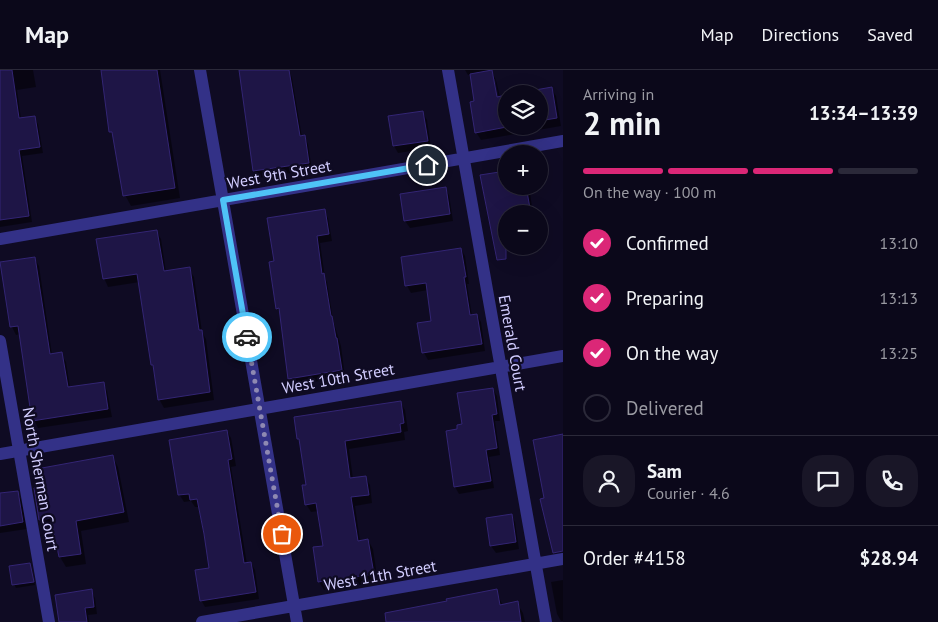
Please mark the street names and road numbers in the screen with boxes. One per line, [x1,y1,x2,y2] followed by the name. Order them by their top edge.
[225,155,333,193] street label: West 9th Street
[495,293,531,393] street label: Emerald Court
[280,358,396,398] street label: West 10th Street
[19,406,64,553] street label: North Sherman Court
[322,555,438,595] street label: West 11th Street

